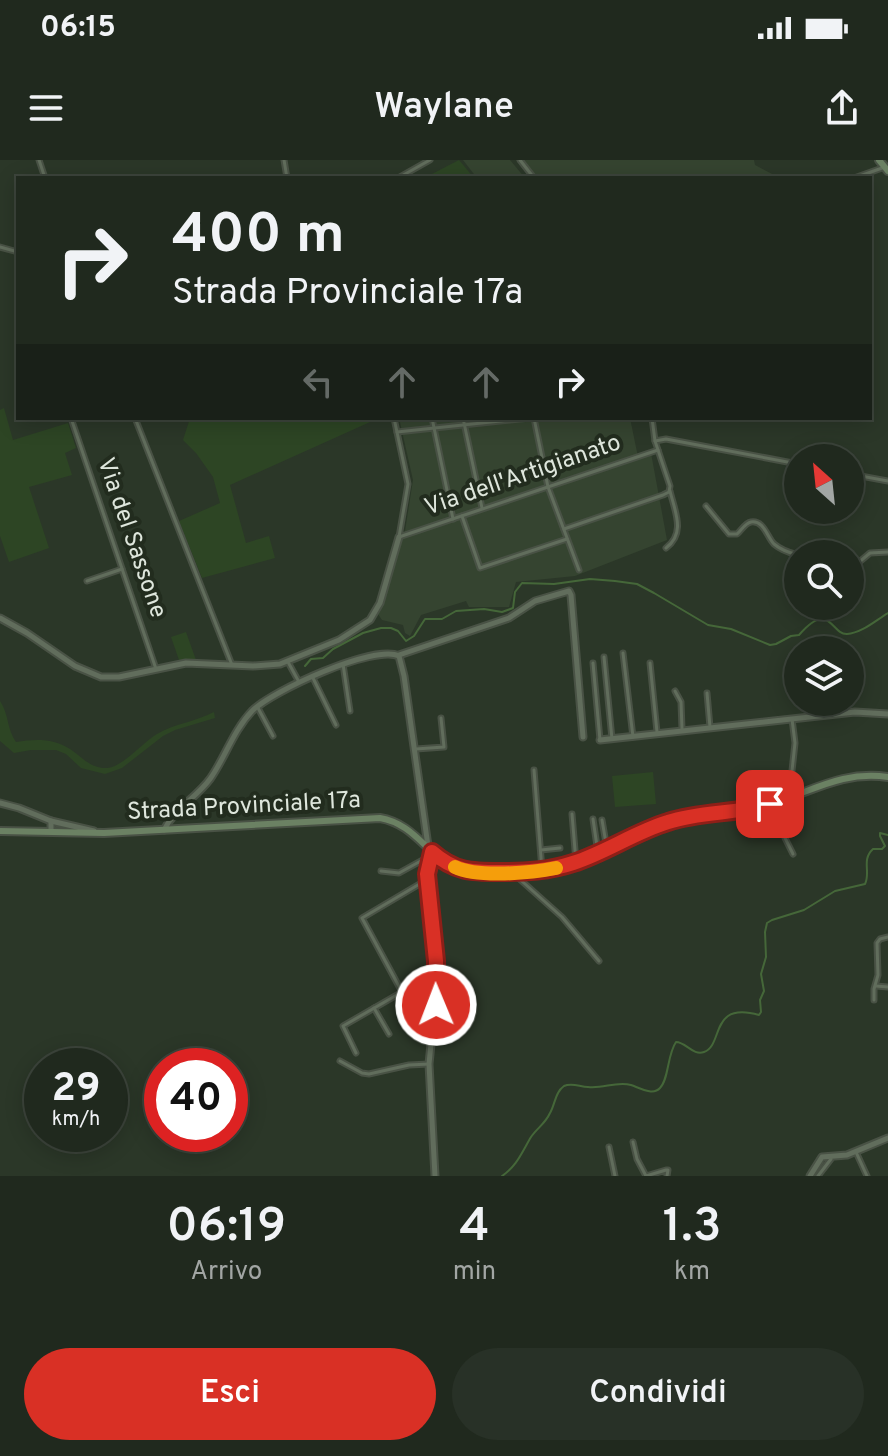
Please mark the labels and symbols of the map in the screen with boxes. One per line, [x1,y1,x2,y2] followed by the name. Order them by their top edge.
[421,428,625,524] street label: Via dell'Artigianato
[784,444,864,524] north arrow
[90,454,172,622] street label: Via del Sassone
[736,770,804,838] pin
[126,786,362,828] street label: Strada Provinciale 17a
[394,963,478,1047] position arrow
[144,1048,248,1152] speed limit sign: 40

